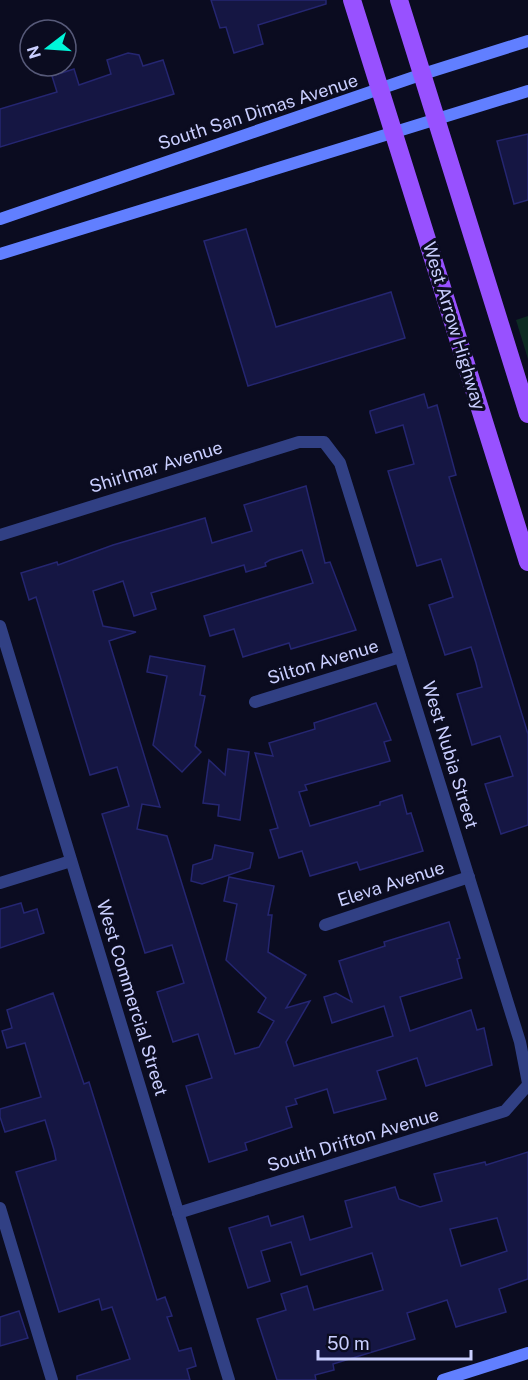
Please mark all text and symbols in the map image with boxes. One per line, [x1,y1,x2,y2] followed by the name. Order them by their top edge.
[18,18,78,78] north arrow
[23,43,45,61] text: N
[155,69,360,154] street label: South San Dimas Avenue
[419,239,490,413] street label: West Arrow Highway
[87,436,225,497] street label: Shirlmar Avenue
[265,635,381,688] street label: Silton Avenue
[418,679,483,831] street label: West Nubia Street
[335,856,447,911] street label: Eleva Avenue
[93,897,172,1098] street label: West Commercial Street
[264,1103,441,1176] street label: South Drifton Avenue
[318,1323,471,1361] scale bar
[327,1333,370,1354] text: 50 m

